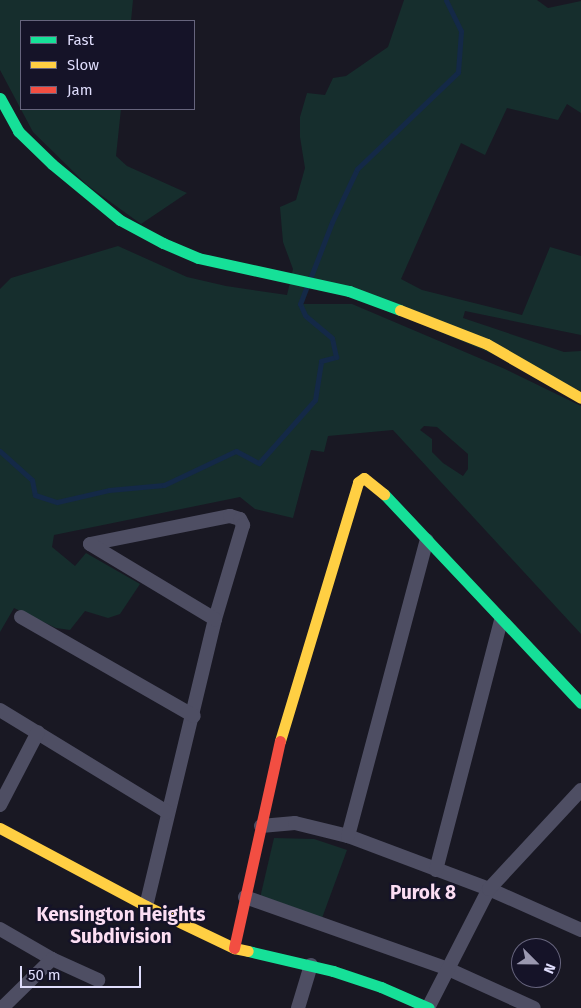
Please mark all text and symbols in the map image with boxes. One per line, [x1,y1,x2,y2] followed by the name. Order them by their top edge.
[20,20,195,110] legend
[67,31,94,49] text: Fast
[67,56,99,74] text: Slow
[67,81,93,99] text: Jam
[390,882,456,904] district label: Purok 8
[36,904,206,948] district label: Kensington Heights Subdivision
[511,938,561,988] north arrow
[22,956,144,988] scale bar
[540,961,559,976] text: N
[28,966,61,984] text: 50 m

